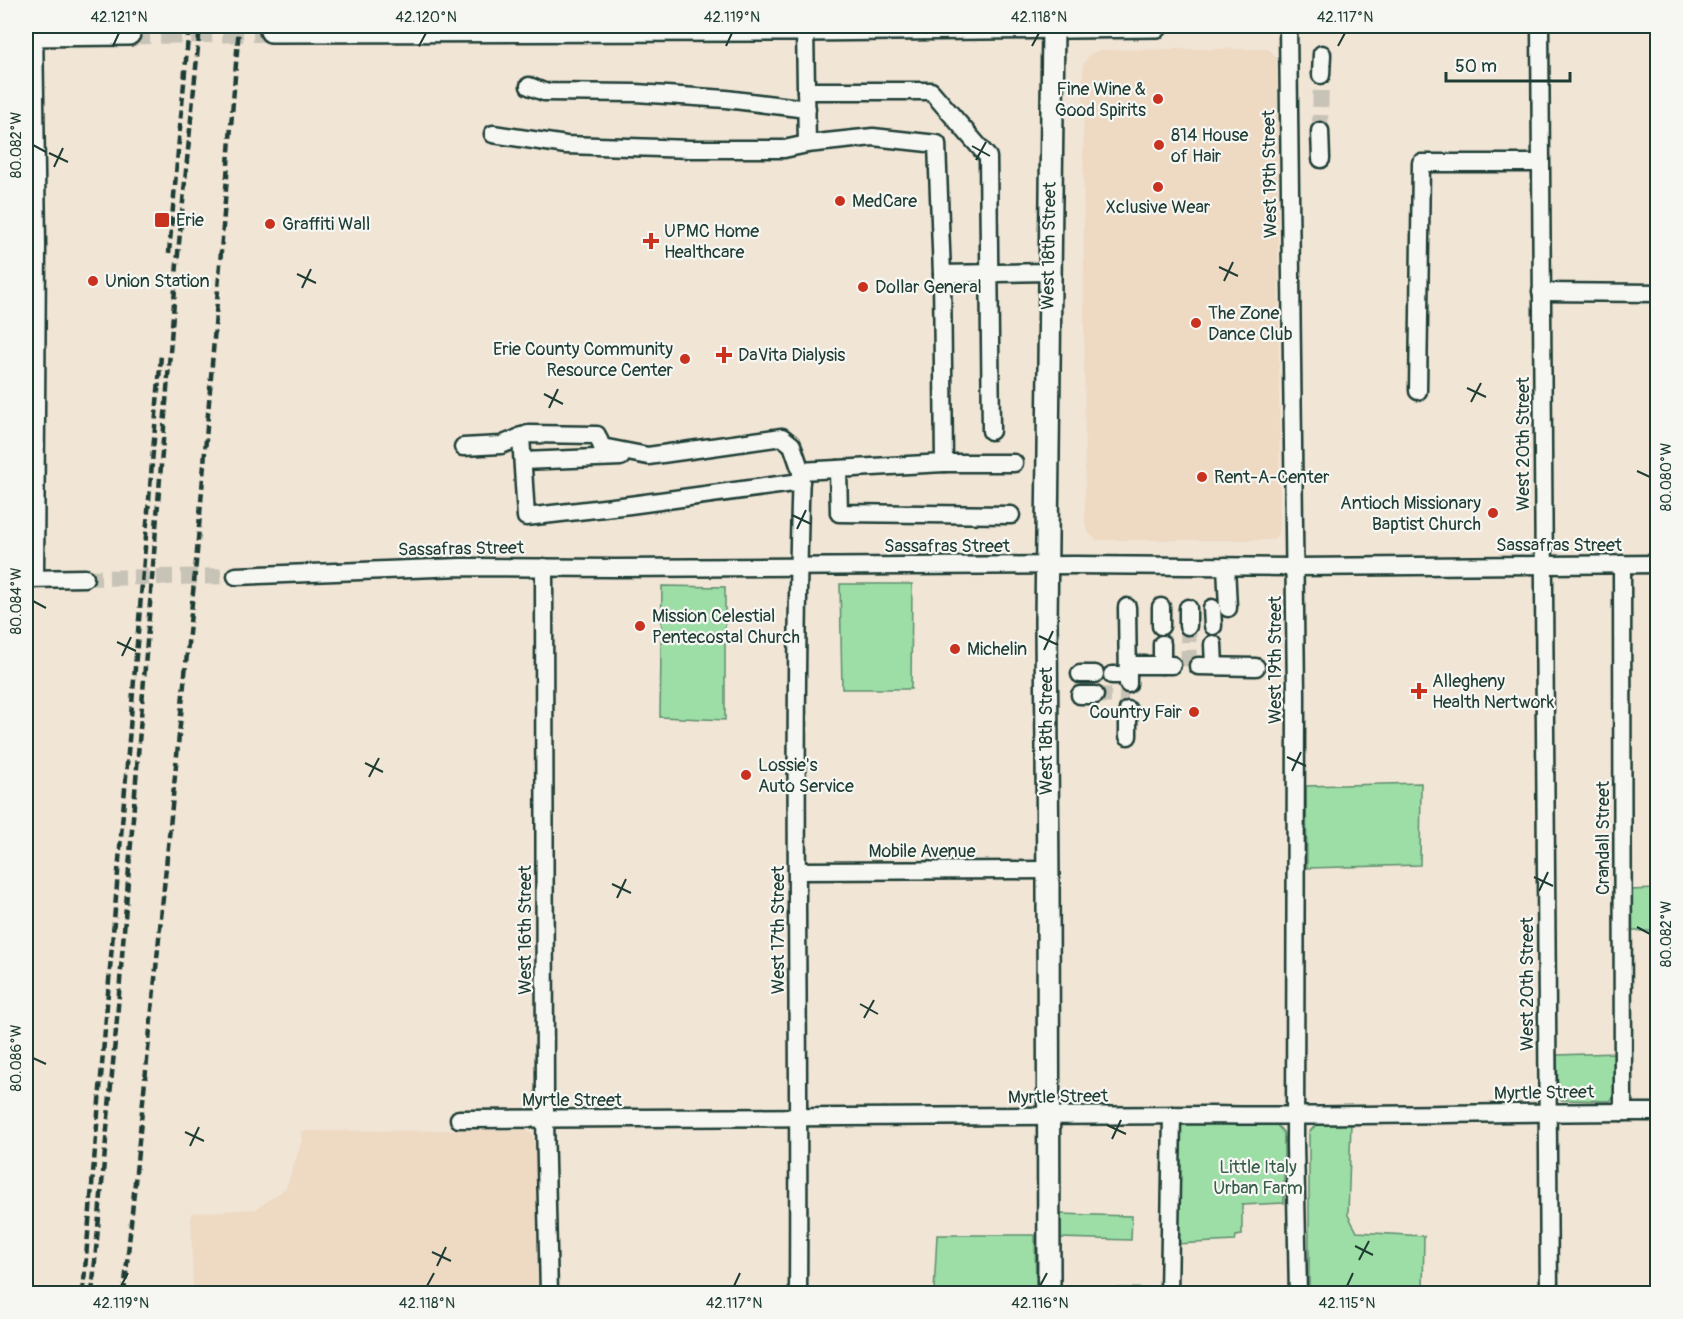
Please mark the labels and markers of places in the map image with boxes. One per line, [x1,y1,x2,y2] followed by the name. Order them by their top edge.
[1055,78,1146,122] place label: Fine Wine & Good Spirits
[1151,92,1165,106] marker: Fine Wine & Good Spirits
[1171,124,1249,168] place label: 814 House of Hair
[1152,138,1166,152] marker: 814 House of Hair
[1151,180,1165,194] marker: Xclusive Wear
[852,190,917,213] place label: MedCare
[833,194,847,208] marker: MedCare
[1106,196,1211,219] place label: Xclusive Wear
[176,209,204,232] place label: Erie
[153,211,171,229] marker: Erie
[282,213,370,236] place label: Graffiti Wall
[263,217,277,231] marker: Graffiti Wall
[664,220,759,264] place label: UPMC Home Healthcare
[642,232,660,250] marker: UPMC Home Healthcare
[105,270,210,293] place label: Union Station
[86,274,100,288] marker: Union Station
[875,276,982,299] place label: Dollar General
[856,280,870,294] marker: Dollar General
[1208,302,1293,346] place label: The Zone Dance Club
[1189,316,1203,330] marker: The Zone Dance Club
[493,338,674,382] place label: Erie County Community Resource Center
[738,344,845,367] place label: DaVita Dialysis
[715,346,733,364] marker: DaVita Dialysis
[678,352,692,366] marker: Erie County Community Resource Center
[1214,466,1330,489] place label: Rent-A-Center
[1195,470,1209,484] marker: Rent-A-Center
[1340,492,1481,536] place label: Antioch Missionary Baptist Church
[1486,506,1500,520] marker: Antioch Missionary Baptist Church
[652,605,800,649] place label: Mission Celestial Pentecostal Church
[633,619,647,633] marker: Mission Celestial Pentecostal Church
[967,638,1027,661] place label: Michelin
[948,642,962,656] marker: Michelin
[1432,670,1555,714] place label: Allegheny Health Nertwork
[1410,682,1428,700] marker: Allegheny Health Nertwork
[1089,701,1183,724] place label: Country Fair
[1187,705,1201,719] marker: Country Fair
[758,754,854,798] place label: Lossie's Auto Service
[739,768,753,782] marker: Lossie's Auto Service

